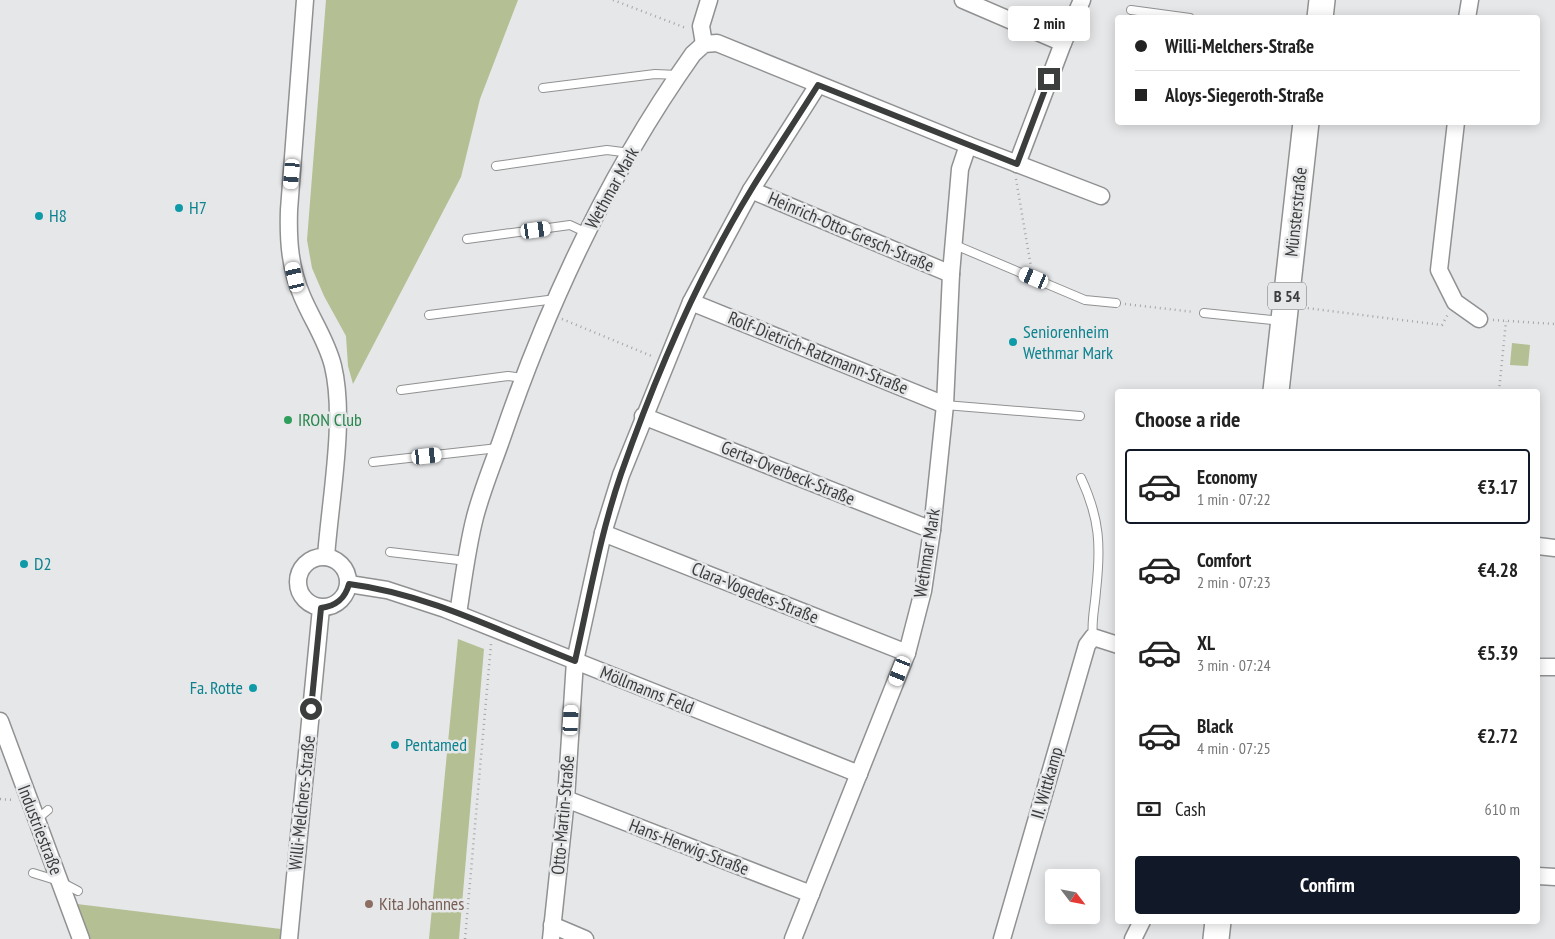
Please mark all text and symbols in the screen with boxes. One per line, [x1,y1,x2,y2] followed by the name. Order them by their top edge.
[1008,7,1090,42] callout: 2 min
[1033,13,1065,33] text: 2 min
[1165,34,1314,58] text: Willi-Melchers-Straße
[1038,68,1060,90] route end
[1165,83,1324,107] text: Aloys-Siegeroth-Straße
[580,143,643,233] street label: Wethmar Mark
[283,158,300,190] car
[1279,166,1312,258] street label: Münsterstraße
[765,186,938,277] street label: Heinrich-Otto-Gresch-Straße
[189,196,207,219] place label: H7
[173,202,185,214] marker: H7
[49,204,67,227] place label: H8
[33,210,45,222] marker: H8
[520,220,551,240] car
[284,261,305,293] car
[1017,265,1050,291] car
[1268,282,1306,310] road number: B 54
[725,306,912,399] street label: Rolf-Dietrich-Ratzmann-Straße
[1023,320,1113,364] place label: Seniorenheim Wethmar Mark
[1007,336,1019,348] marker: Seniorenheim Wethmar Mark
[1135,405,1240,433] text: Choose a ride
[298,408,362,431] place label: IRON Club
[282,414,294,426] marker: IRON Club
[718,435,858,510] street label: Gerta-Overbeck-Straße
[411,447,442,465] car
[1137,464,1182,509] icon: car
[1197,465,1257,489] text: Economy
[1478,475,1518,499] text: €3.17
[1197,489,1271,509] text: 1 min · 07:22
[908,507,945,599] street label: Wethmar Mark
[1137,547,1182,592] icon: car
[1197,548,1251,572] text: Comfort
[34,552,52,575] place label: D2
[688,557,822,628] street label: Clara-Vogedes-Straße
[18,558,30,570] marker: D2
[1478,558,1518,582] text: €4.28
[1197,572,1271,592] text: 2 min · 07:23
[1137,630,1182,675] icon: car
[1197,631,1215,655] text: XL
[1478,641,1518,665] text: €5.39
[887,654,912,688] car
[1197,655,1271,675] text: 3 min · 07:24
[597,660,697,719] street label: Möllmanns Feld
[190,676,243,699] place label: Fa. Rotte
[247,682,259,694] marker: Fa. Rotte
[300,698,322,720] route start
[562,705,579,735] car
[1137,713,1182,758] icon: car
[1197,714,1233,738] text: Black
[1478,724,1518,748] text: €2.72
[405,733,467,756] place label: Pentamed
[283,734,320,872] street label: Willi-Melchers-Straße
[1197,738,1271,758] text: 4 min · 07:25
[389,739,401,751] marker: Pentamed
[1025,744,1068,821] street label: II. Wittkamp
[546,754,579,876] street label: Otto-Martin-Straße
[13,782,68,878] street label: Industriestraße
[1135,795,1163,823] icon: cash
[1175,797,1206,821] text: Cash
[1485,799,1520,819] text: 610 m
[626,813,752,880] street label: Hans-Herwig-Straße
[1135,856,1520,914] button: Confirm
[1045,869,1100,924] north arrow
[1045,869,1100,924] map controls
[379,892,464,915] place label: Kita Johannes
[363,898,375,910] marker: Kita Johannes

